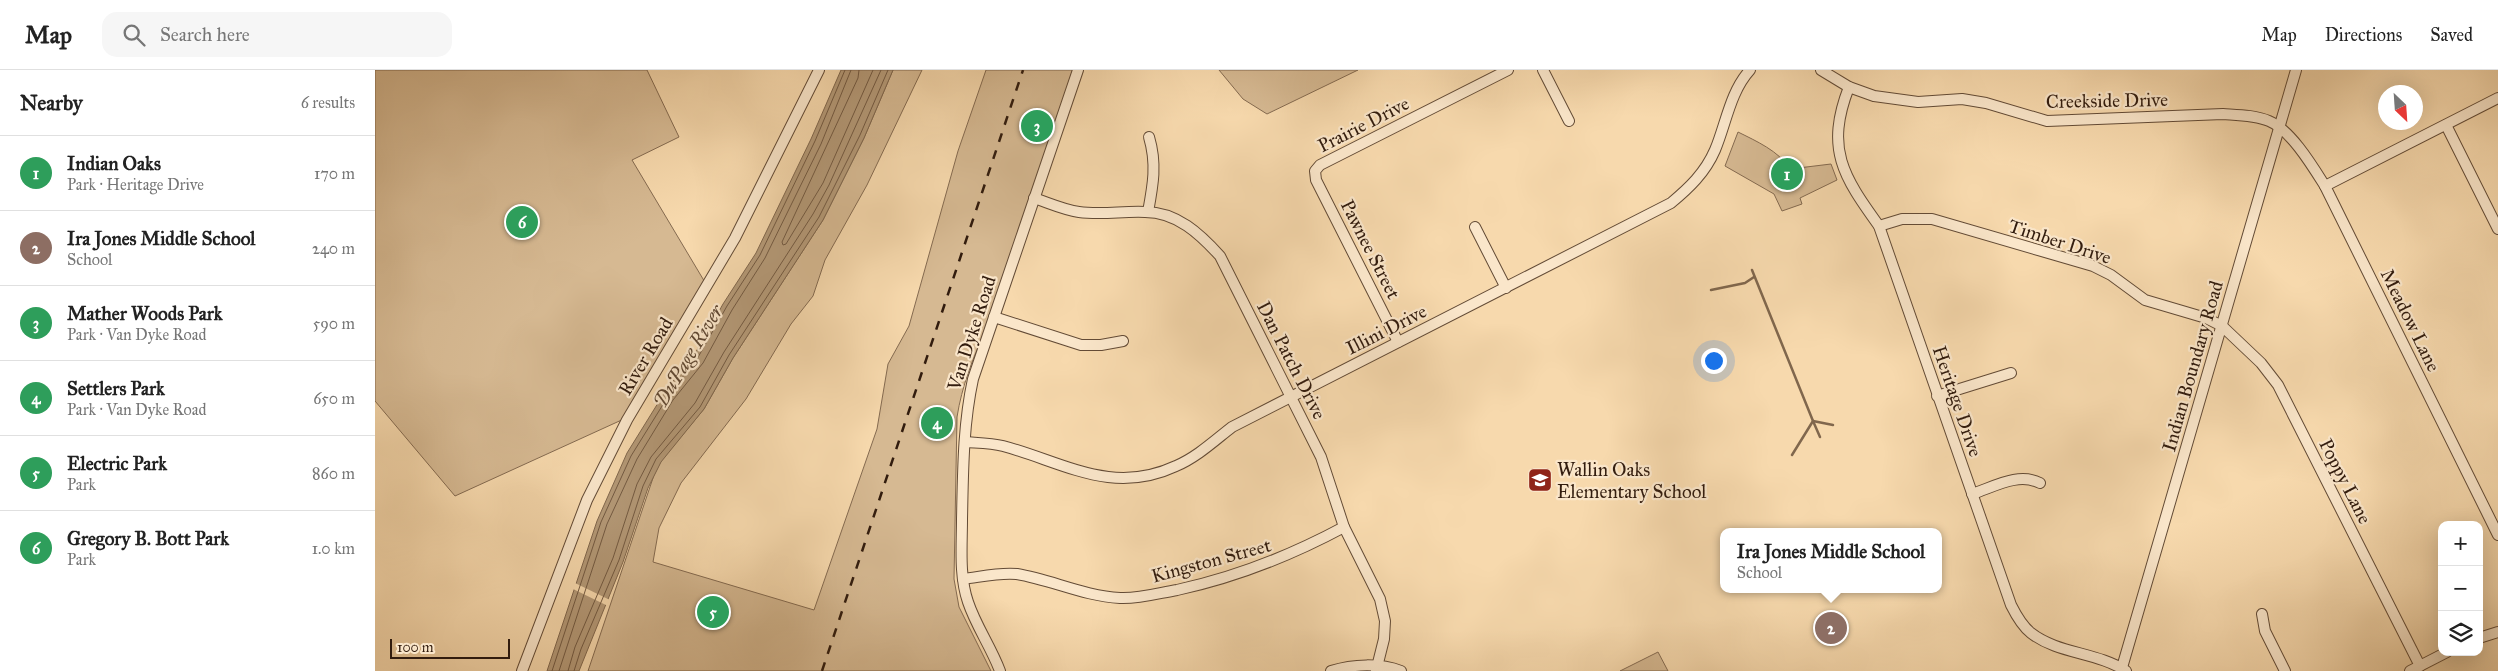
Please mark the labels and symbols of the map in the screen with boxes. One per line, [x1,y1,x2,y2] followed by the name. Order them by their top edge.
[2378,85,2423,130] north arrow
[2046,88,2168,113] street label: Creekside Drive
[1314,92,1413,157] street label: Prairie Drive
[1021,107,1053,145] pin: 3
[1771,155,1803,193] pin: 1
[1336,196,1406,303] street label: Pawnee Street
[506,203,538,241] pin: 6
[2006,214,2114,269] street label: Timber Drive
[2376,265,2445,375] street label: Meadow Lane
[942,273,1001,394] street label: Van Dyke Road
[2157,278,2228,454] street label: Indian Boundary Road
[1252,297,1331,423] street label: Dan Patch Drive
[648,299,729,412] water label: DuPage River
[1342,299,1430,359] street label: Illini Drive
[613,313,678,399] street label: River Road
[1927,343,1987,460] street label: Heritage Drive
[1701,348,1727,374] your location
[921,404,953,442] pin: 4
[2314,435,2377,528] street label: Poppy Lane
[1557,458,1707,503] place label: Wallin Oaks Elementary School
[1527,467,1553,493] school or university icon: Wallin Oaks Elementary School
[1149,533,1274,588] street label: Kingston Street
[697,593,729,631] pin: 5
[1815,609,1847,647] pin: 2
[390,636,510,659] scale bar

